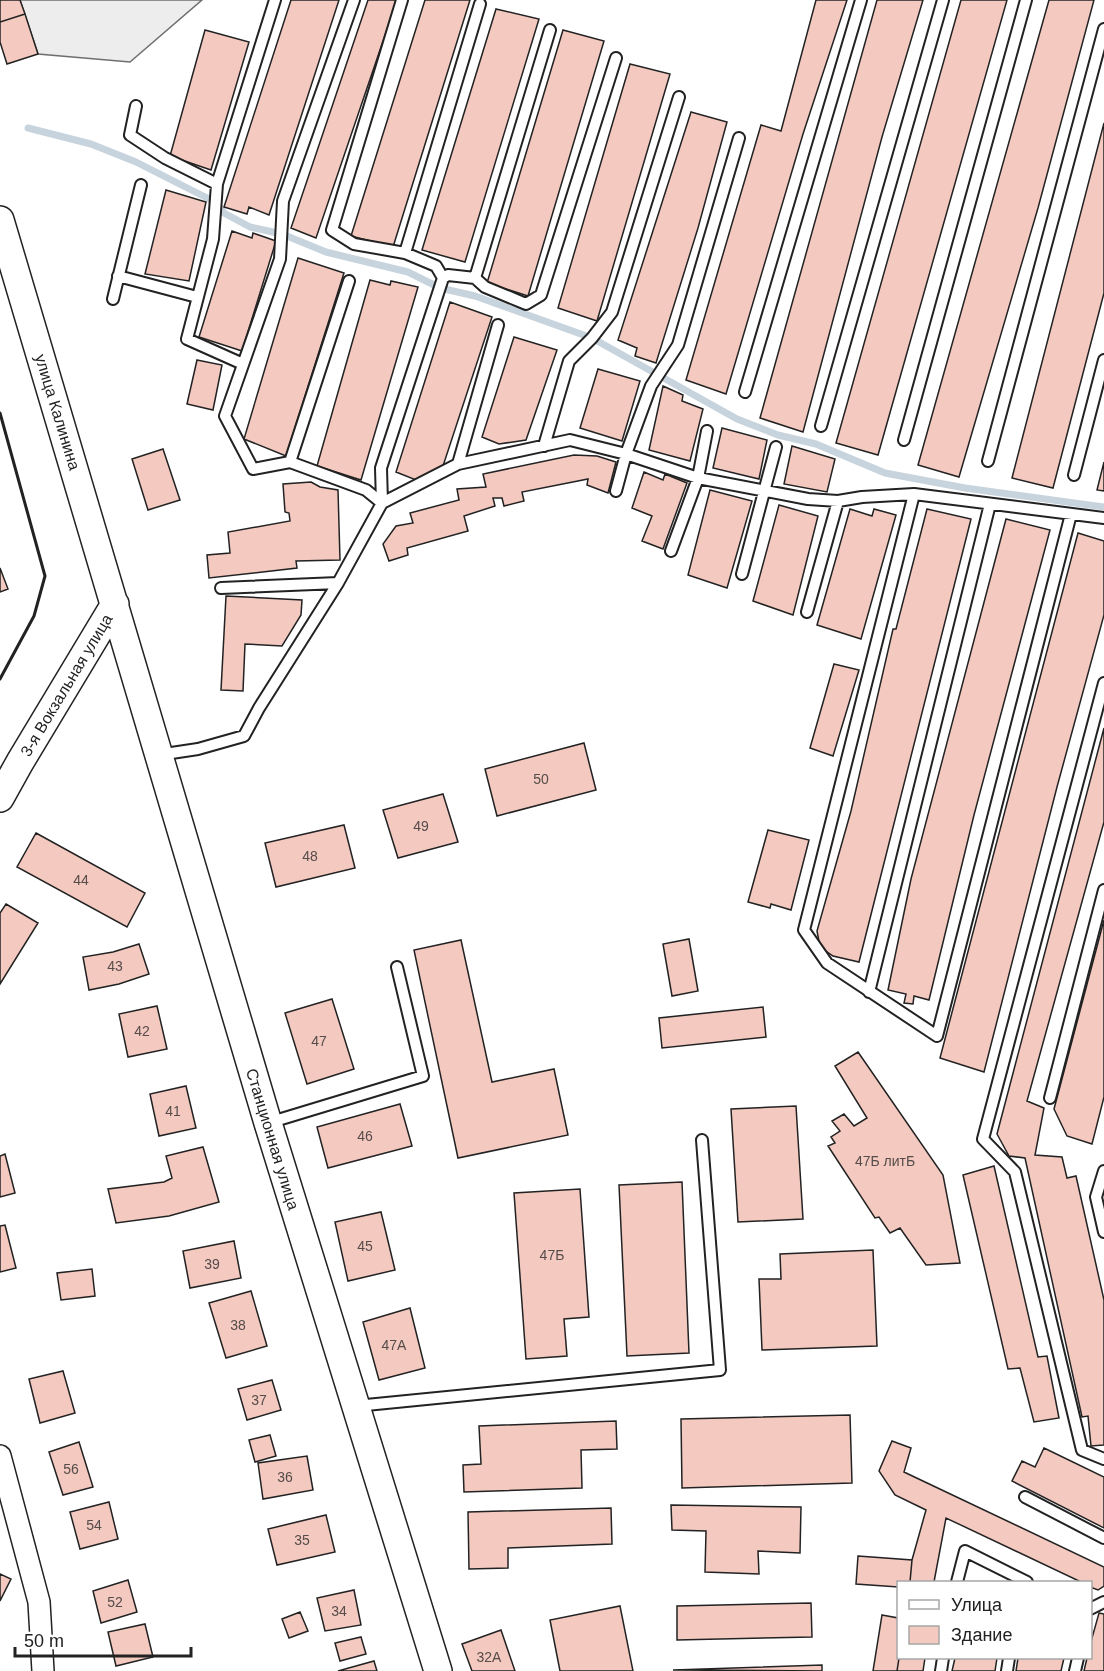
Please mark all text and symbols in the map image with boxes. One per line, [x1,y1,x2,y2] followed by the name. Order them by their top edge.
[32,352,83,472] street label: улица Калинина
[17,611,116,759] street label: 3-я Вокзальная улица
[533,771,549,787] house number: 50
[413,818,429,834] house number: 49
[302,848,318,864] house number: 48
[73,872,89,888] house number: 44
[107,958,123,974] house number: 43
[134,1023,150,1039] house number: 42
[311,1033,327,1049] house number: 47
[243,1066,302,1212] street label: Станционная улица
[165,1103,181,1119] house number: 41
[357,1128,373,1144] house number: 46
[855,1153,915,1169] house number: 47Б литБ
[357,1238,373,1254] house number: 45
[540,1247,564,1263] house number: 47Б
[204,1256,220,1272] house number: 39
[230,1317,246,1333] house number: 38
[382,1337,407,1353] house number: 47А
[251,1392,267,1408] house number: 37
[63,1461,79,1477] house number: 56
[277,1469,293,1485] house number: 36
[86,1517,102,1533] house number: 54
[294,1532,310,1548] house number: 35
[897,1581,1092,1659] legend
[107,1594,123,1610] house number: 52
[951,1595,1003,1615] text: Улица
[331,1603,347,1619] house number: 34
[15,1620,190,1658] scale bar
[951,1625,1012,1645] text: Здание
[24,1631,64,1651] text: 50 m
[477,1649,502,1665] house number: 32А

